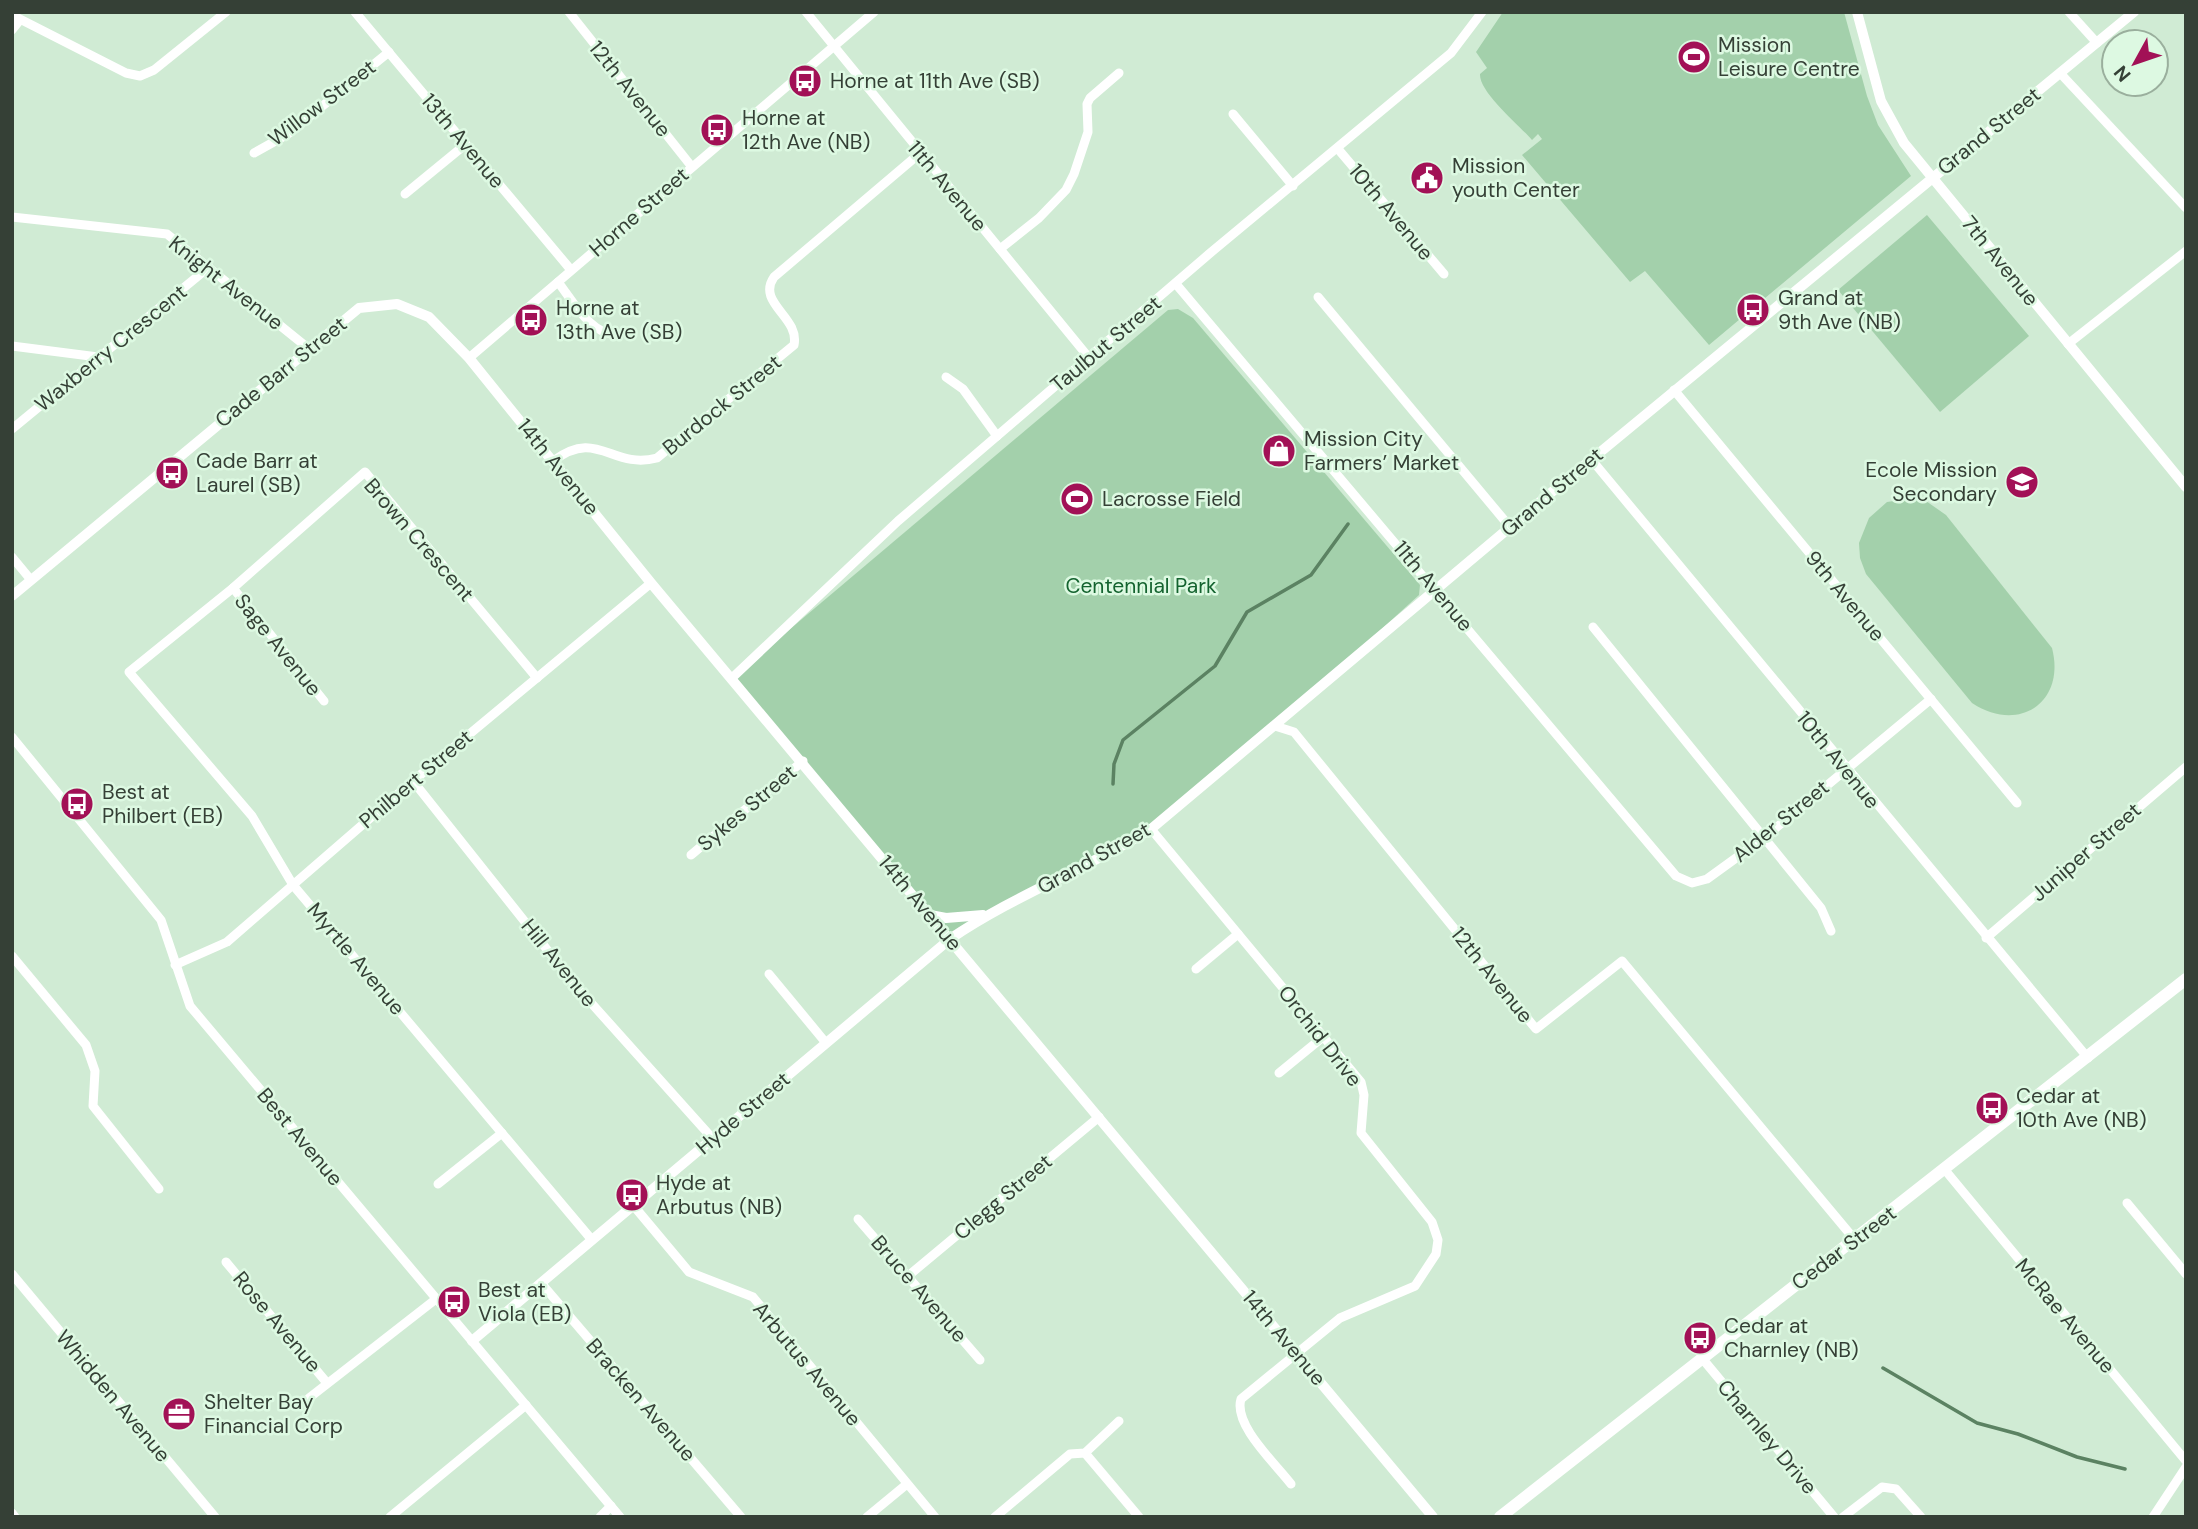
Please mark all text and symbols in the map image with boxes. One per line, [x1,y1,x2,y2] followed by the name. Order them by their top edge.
[2100,28,2170,98] north arrow
[1718,31,1860,83] place label: Mission Leisure Centre
[583,35,677,143] street label: 12th Avenue
[1675,38,1713,76] sports icon: Mission Leisure Centre
[262,53,382,153] street label: Willow Street
[2108,60,2136,87] text: N
[786,62,824,100] bus stop icon: Horne at 11th Ave (SB)
[830,67,1039,95] place label: Horne at 11th Ave (SB)
[1931,81,2047,181] street label: Grand Street
[415,87,511,195] street label: 13th Avenue
[742,104,870,156] place label: Horne at 12th Ave (NB)
[698,111,736,149] bus stop icon: Horne at 12th Ave (NB)
[901,135,993,237] street label: 11th Avenue
[1452,152,1580,204] place label: Mission youth Center
[1342,158,1440,266] street label: 10th Avenue
[1408,159,1446,197] public building icon: Mission youth Center
[583,161,695,263] street label: Horne Street
[1955,210,2045,312] street label: 7th Avenue
[163,229,289,337] street label: Knight Avenue
[29,278,193,418] street label: Waxberry Crescent
[1778,284,1901,336] place label: Grand at 9th Ave (NB)
[1045,289,1167,399] street label: Taulbut Street
[1734,291,1772,329] bus stop icon: Grand at 9th Ave (NB)
[556,294,682,346] place label: Horne at 13th Ave (SB)
[512,301,550,339] bus stop icon: Horne at 13th Ave (SB)
[209,310,353,434] street label: Cade Barr Street
[657,348,787,462] street label: Burdock Street
[510,413,606,521] street label: 14th Avenue
[1304,425,1459,477] place label: Mission City Farmers’ Market
[1260,432,1298,470] shop icon: Mission City Farmers’ Market
[1495,441,1609,543] street label: Grand Street
[196,447,318,499] place label: Cade Barr at Laurel (SB)
[153,454,191,492] bus stop icon: Cade Barr at Laurel (SB)
[1865,456,1997,508] place label: Ecole Mission Secondary
[2003,463,2041,501] school or university icon: Ecole Mission Secondary
[358,472,480,608] street label: Brown Crescent
[1058,480,1096,518] sports icon: Lacrosse Field
[1102,485,1241,513] place label: Lacrosse Field
[1387,535,1479,637] street label: 11th Avenue
[1799,545,1891,647] street label: 9th Avenue
[1065,572,1217,600] park label: Centennial Park
[228,588,328,702] street label: Sage Avenue
[1790,705,1886,815] street label: 10th Avenue
[353,723,479,835] street label: Philbert Street
[692,758,802,858] street label: Sykes Street
[1727,773,1835,869] street label: Alder Street
[102,778,223,830] place label: Best at Philbert (EB)
[58,785,96,823] bus stop icon: Best at Philbert (EB)
[2025,796,2147,908] street label: Juniper Street
[1032,815,1156,901] street label: Grand Street
[872,849,968,957] street label: 14th Avenue
[301,897,411,1021] street label: Myrtle Avenue
[515,913,603,1013] street label: Hill Avenue
[1445,921,1539,1029] street label: 12th Avenue
[1272,980,1368,1092] street label: Orchid Drive
[690,1065,796,1161] street label: Hyde Street
[251,1082,349,1192] street label: Best Avenue
[2016,1082,2147,1134] place label: Cedar at 10th Ave (NB)
[1973,1089,2011,1127] bus stop icon: Cedar at 10th Ave (NB)
[948,1148,1058,1246] street label: Clegg Street
[656,1169,782,1221] place label: Hyde at Arbutus (NB)
[613,1176,651,1214] bus stop icon: Hyde at Arbutus (NB)
[1786,1199,1902,1297] street label: Cedar Street
[865,1229,973,1349] street label: Bruce Avenue
[2009,1253,2121,1379] street label: McRae Avenue
[227,1266,328,1378] street label: Rose Avenue
[478,1276,571,1328] place label: Best at Viola (EB)
[435,1283,473,1321] bus stop icon: Best at Viola (EB)
[1236,1284,1332,1392] street label: 14th Avenue
[747,1296,867,1432] street label: Arbutus Avenue
[1724,1312,1859,1364] place label: Cedar at Charnley (NB)
[1681,1319,1719,1357] bus stop icon: Cedar at Charnley (NB)
[49,1324,177,1468] street label: Whidden Avenue
[580,1332,702,1468] street label: Bracken Avenue
[1711,1374,1823,1500] street label: Charnley Drive
[204,1388,343,1440] place label: Shelter Bay Financial Corp
[160,1395,198,1433] office icon: Shelter Bay Financial Corp

